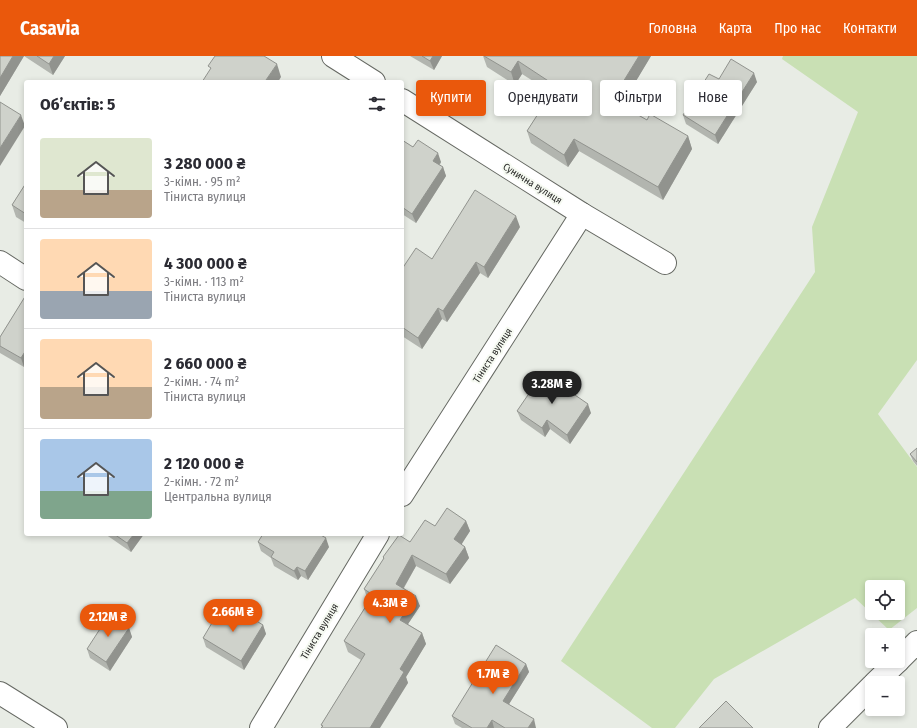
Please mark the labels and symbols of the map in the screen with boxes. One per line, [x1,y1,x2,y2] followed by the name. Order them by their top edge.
[501,161,564,207] street label: Сунична вулиця
[470,325,515,385] street label: Тіниста вулиця
[515,371,589,405] pin: 3.28M ₴
[357,590,423,624] pin: 4.3M ₴
[196,599,270,633] pin: 2.66M ₴
[298,601,341,662] street label: Тіниста вулиця
[71,604,145,638] pin: 2.12M ₴
[460,661,526,695] pin: 1.7M ₴

